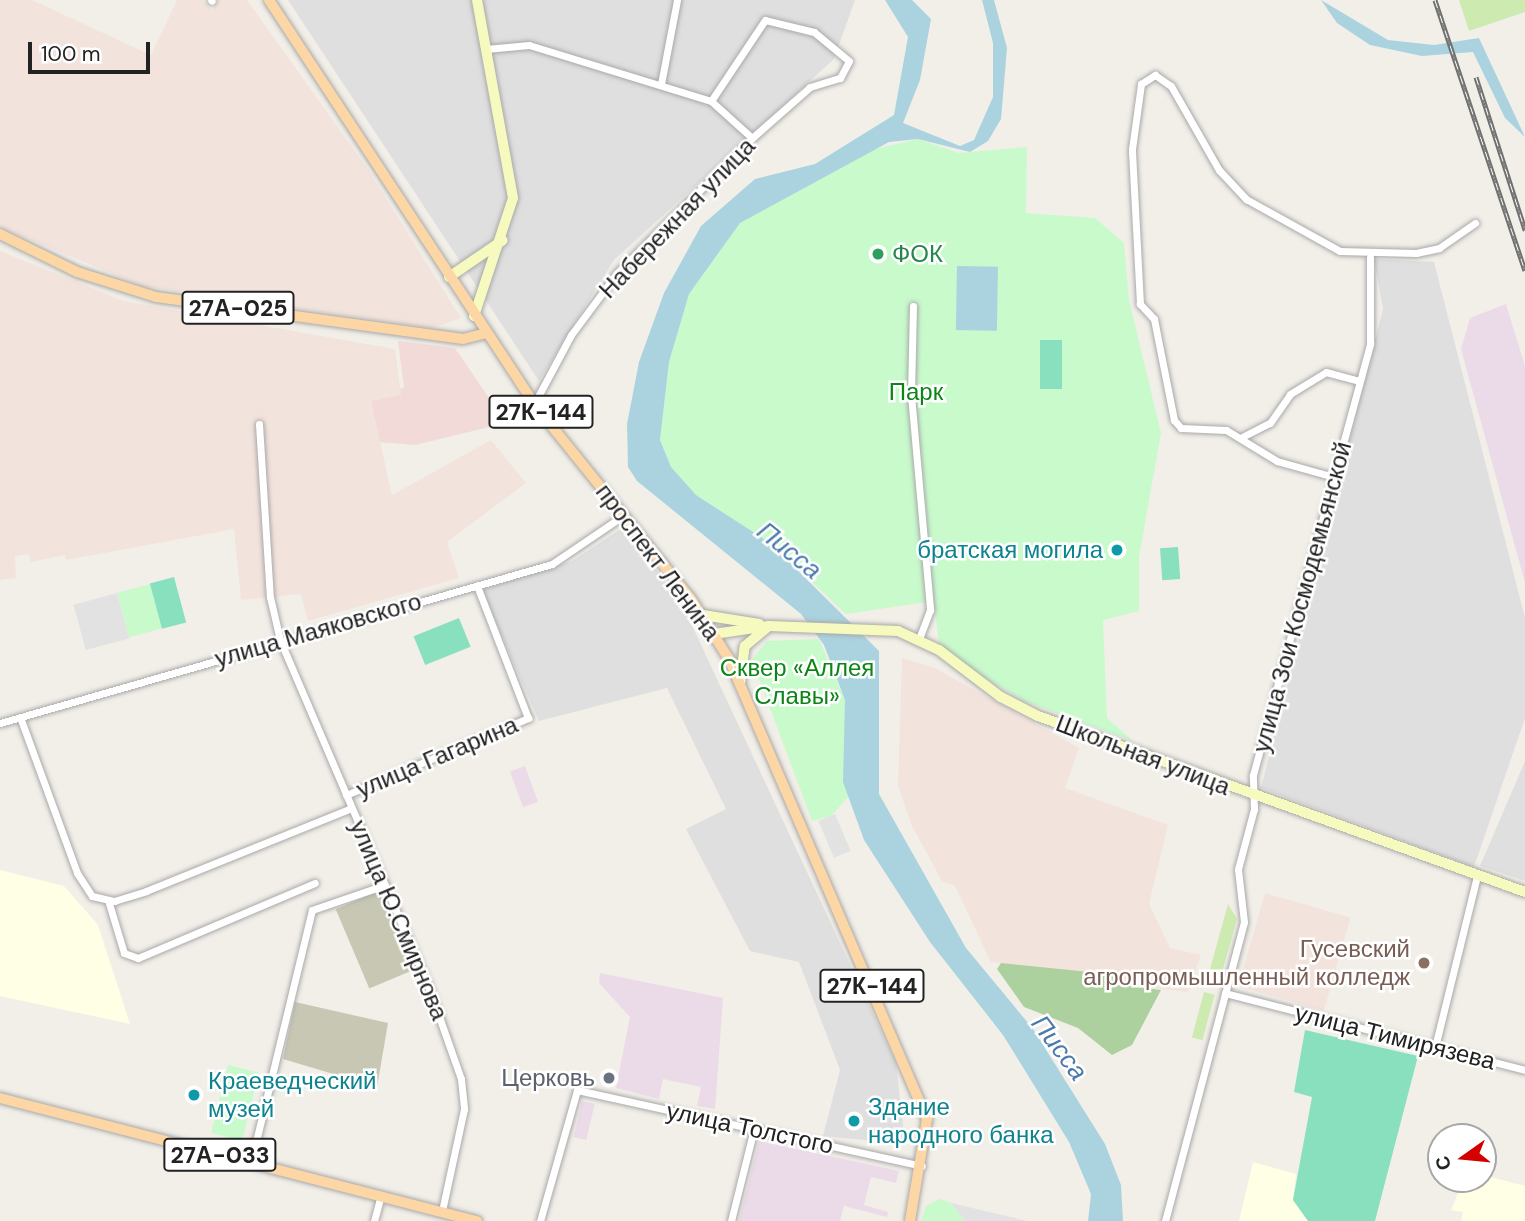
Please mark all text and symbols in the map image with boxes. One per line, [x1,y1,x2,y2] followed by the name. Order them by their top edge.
[32,28,154,72] scale bar
[41,40,101,68] text: 100 m
[593,132,761,304] street label: Набережная улица
[892,240,943,268] place label: ФОК
[870,246,886,262] marker: ФОК
[180,288,296,328] road number: 27А-025
[889,378,943,406] park label: Парк
[487,392,595,432] road number: 27К-144
[1247,438,1357,756] street label: улица Зои Космодемьянской
[590,478,726,646] street label: проспект Ленина
[751,516,827,586] water label: Писса
[917,536,1103,564] place label: братская могила
[1109,542,1125,558] marker: братская могила
[212,587,424,673] street label: улица Маяковского
[720,654,874,710] park label: Сквер «Аллея Славы»
[1052,709,1234,801] street label: Школьная улица
[352,710,522,804] street label: улица Гагарина
[344,816,454,1024] street label: улица Ю.Смирнова
[1083,935,1410,991] place label: Гусевский агропромышленный колледж
[1416,955,1432,971] marker: Гусевский агропромышленный колледж
[818,967,926,1006] road number: 27К-144
[1292,998,1498,1076] street label: улица Тимирязева
[1024,1009,1094,1087] water label: Писса
[501,1064,595,1092] place label: Церковь
[208,1067,376,1123] place label: Краеведческий музей
[601,1070,617,1086] marker: Церковь
[186,1087,202,1103] marker: Краеведческий музей
[868,1093,1054,1149] place label: Здание народного банка
[664,1096,836,1160] street label: улица Толстого
[846,1113,862,1129] marker: Здание народного банка
[1427,1123,1497,1193] north arrow
[162,1136,278,1174] road number: 27А-033
[1429,1153,1457,1173] text: С

